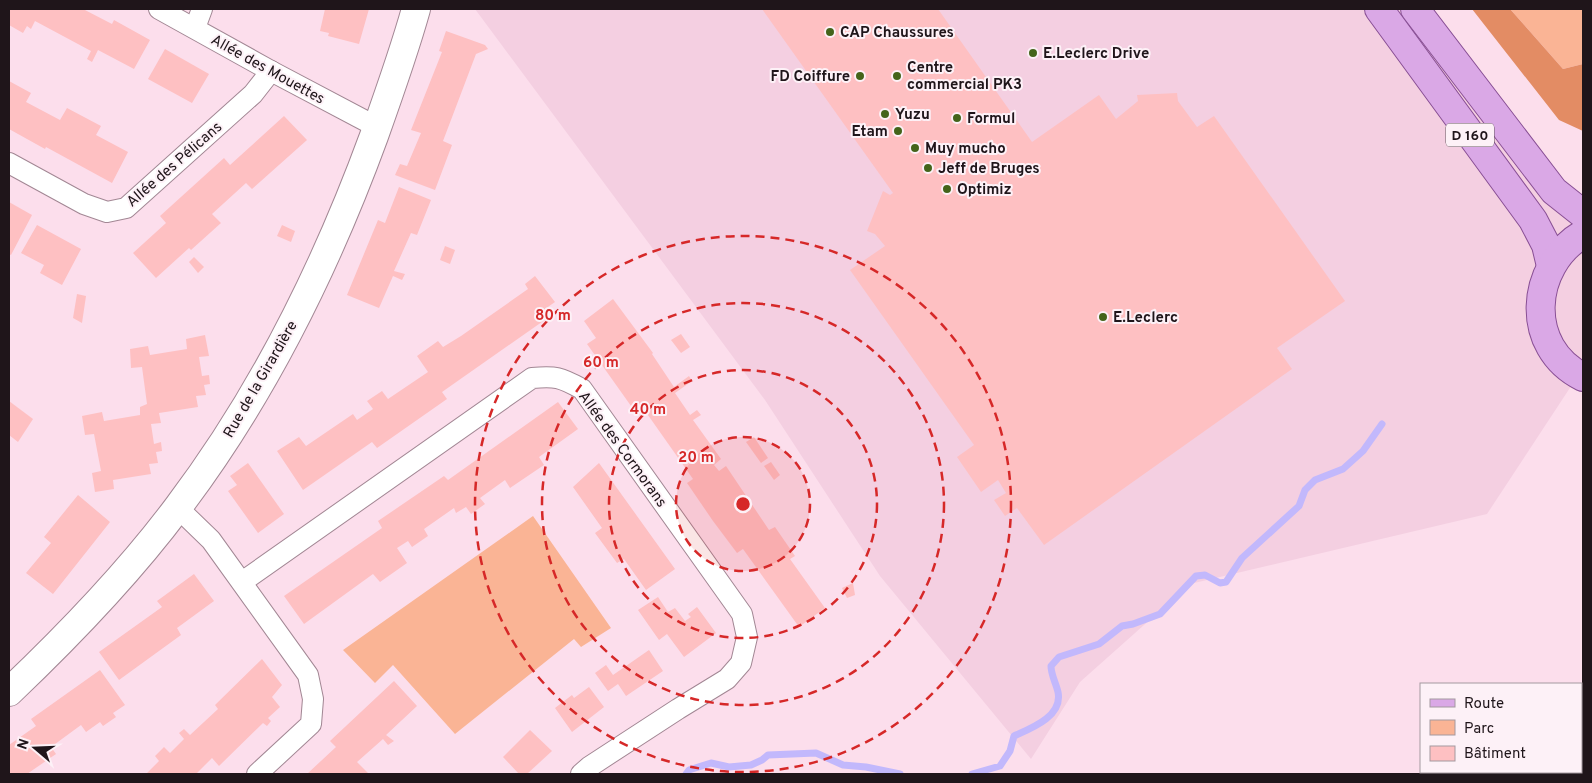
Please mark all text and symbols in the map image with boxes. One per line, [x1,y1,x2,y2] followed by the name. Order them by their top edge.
[840,24,954,43] place label: CAP Chaussures
[824,26,836,38] marker: CAP Chaussures
[207,31,328,109] street label: Allée des Mouettes
[1043,45,1149,64] place label: E.Leclerc Drive
[1027,47,1039,59] marker: E.Leclerc Drive
[907,59,1022,95] place label: Centre commercial PK3
[771,68,850,87] place label: FD Coiffure
[854,70,866,82] marker: FD Coiffure
[891,70,903,82] marker: Centre commercial PK3
[895,106,930,125] place label: Yuzu
[879,108,891,120] marker: Yuzu
[967,110,1015,129] place label: Formul
[951,112,963,124] marker: Formul
[123,118,227,212] street label: Allée des Pélicans
[851,123,888,142] place label: Etam
[1446,124,1494,146] road number: D 160
[892,125,904,137] marker: Etam
[925,140,1006,159] place label: Muy mucho
[909,142,921,154] marker: Muy mucho
[938,160,1040,179] place label: Jeff de Bruges
[922,162,934,174] marker: Jeff de Bruges
[957,181,1012,200] place label: Optimiz
[941,183,953,195] marker: Optimiz
[535,307,571,326] text: 80 m
[1113,309,1178,328] place label: E.Leclerc
[1097,311,1109,323] marker: E.Leclerc
[220,318,303,442] street label: Rue de la Girardière
[583,354,619,373] text: 60 m
[573,388,670,512] street label: Allée des Cormorans
[630,401,666,420] text: 40 m
[678,449,714,468] text: 20 m
[734,495,752,513] centre of rings
[1420,683,1582,773] legend
[1464,695,1504,714] text: Route
[1464,720,1494,739] text: Parc
[10,723,60,773] north arrow
[14,737,34,752] text: N
[1464,745,1526,764] text: Bâtiment

